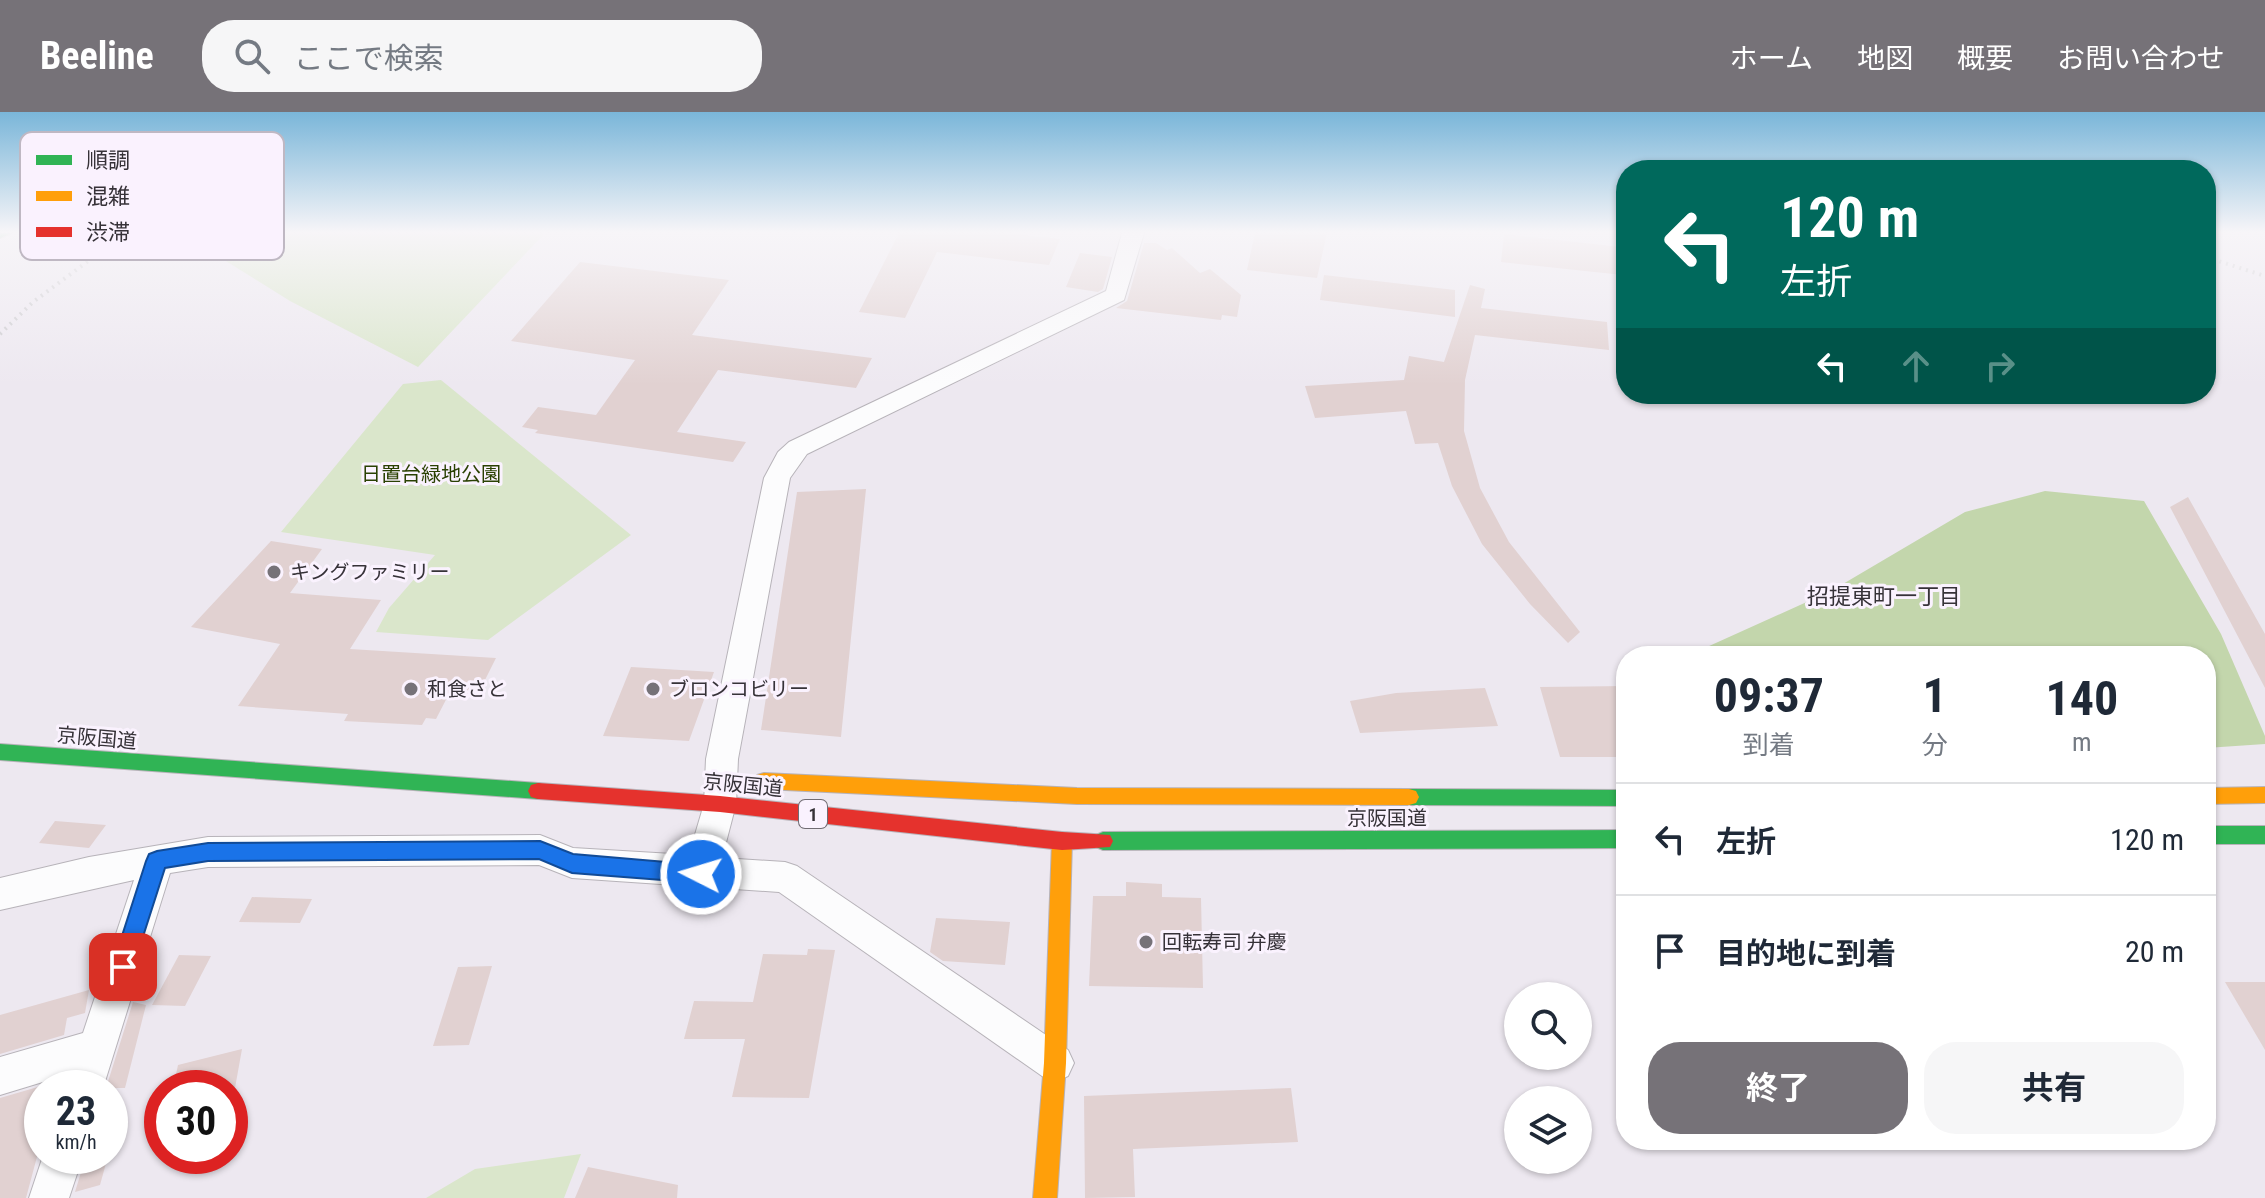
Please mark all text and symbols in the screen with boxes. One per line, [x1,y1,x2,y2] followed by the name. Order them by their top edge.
[202,20,762,92] search box
[40,34,154,78] text: Beeline
[230,34,274,78] icon: search
[294,41,444,76] text: ここで検索
[1730,42,1813,75] text: ホーム
[1857,42,1913,75] text: 地図
[1957,42,2013,75] text: 概要
[2057,42,2225,75] text: お問い合わせ
[20,132,284,260] legend
[86,148,130,173] text: 順調
[86,184,130,209] text: 混雑
[1780,185,1919,251] text: 120 m
[1648,192,1752,296] icon: left
[86,220,130,245] text: 渋滞
[1780,261,1852,303] text: 左折
[1810,344,1854,388] icon: left
[1894,344,1938,388] icon: ahead
[1978,344,2022,388] icon: right
[361,462,501,486] park label: 日置台緑地公園
[290,560,449,584] place label: キングファミリー
[265,563,283,581] marker: キングファミリー
[1807,584,1961,609] district label: 招提東町一丁目
[1714,667,1824,724] text: 09:37
[1923,667,1947,724] text: 1
[2045,670,2118,727] text: 140
[427,677,507,701] place label: 和食さと
[669,677,809,701] place label: ブロンコビリー
[402,680,420,698] marker: 和食さと
[644,680,662,698] marker: ブロンコビリー
[56,723,138,753] street label: 京阪国道
[2072,727,2092,757] text: m
[1743,730,1795,760] text: 到着
[1922,730,1948,760] text: 分
[702,769,784,801] street label: 京阪国道
[799,800,827,828] road number: 1
[1347,806,1427,830] street label: 京阪国道
[1648,817,1692,861] icon: left
[2110,822,2184,857] text: 120 m
[1716,824,1776,859] text: 左折
[659,832,743,916] position arrow
[1648,929,1692,973] icon: arrive
[1162,930,1287,954] place label: 回転寿司 弁慶
[89,933,157,1001] pin
[1137,933,1155,951] marker: 回転寿司 弁慶
[2125,934,2184,969] text: 20 m
[1716,936,1896,971] text: 目的地に到着
[101,945,145,989] icon: arrive
[1504,982,1592,1174] map controls
[1504,982,1592,1070] button: search
[1648,1042,1908,1134] button: 終了
[1924,1042,2184,1134] button: 共有
[144,1070,248,1174] speed limit sign: 30
[1504,1086,1592,1174] button: layers
[56,1088,96,1135] text: 23
[55,1130,97,1154] text: km/h

